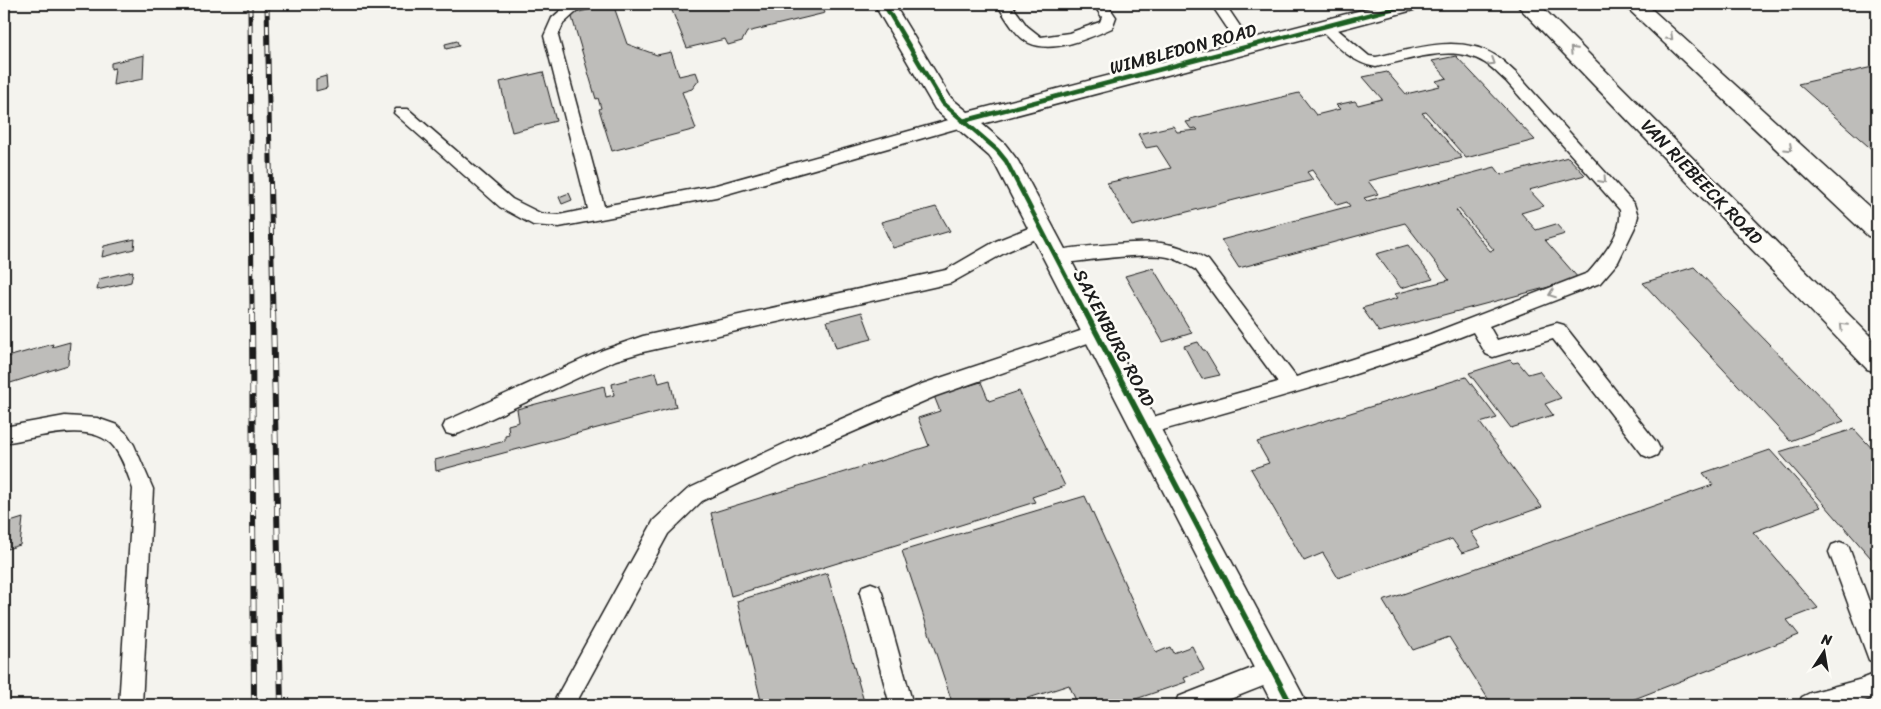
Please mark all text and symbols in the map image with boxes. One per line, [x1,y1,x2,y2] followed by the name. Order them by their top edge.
[1106,14,1260,84] street label: WIMBLEDON ROAD
[1665,31,1674,40] one-way arrow
[1570,47,1579,56] one-way arrow
[1486,56,1496,65] one-way arrow
[1633,111,1771,253] street label: VAN RIEBEECK ROAD
[1784,142,1793,151] one-way arrow
[1597,174,1606,183] one-way arrow
[1064,263,1164,413] street label: SAXENBURG ROAD
[1548,288,1557,298] one-way arrow
[1840,323,1849,332] one-way arrow
[1798,626,1848,676] north arrow
[1818,626,1834,653] text: N

